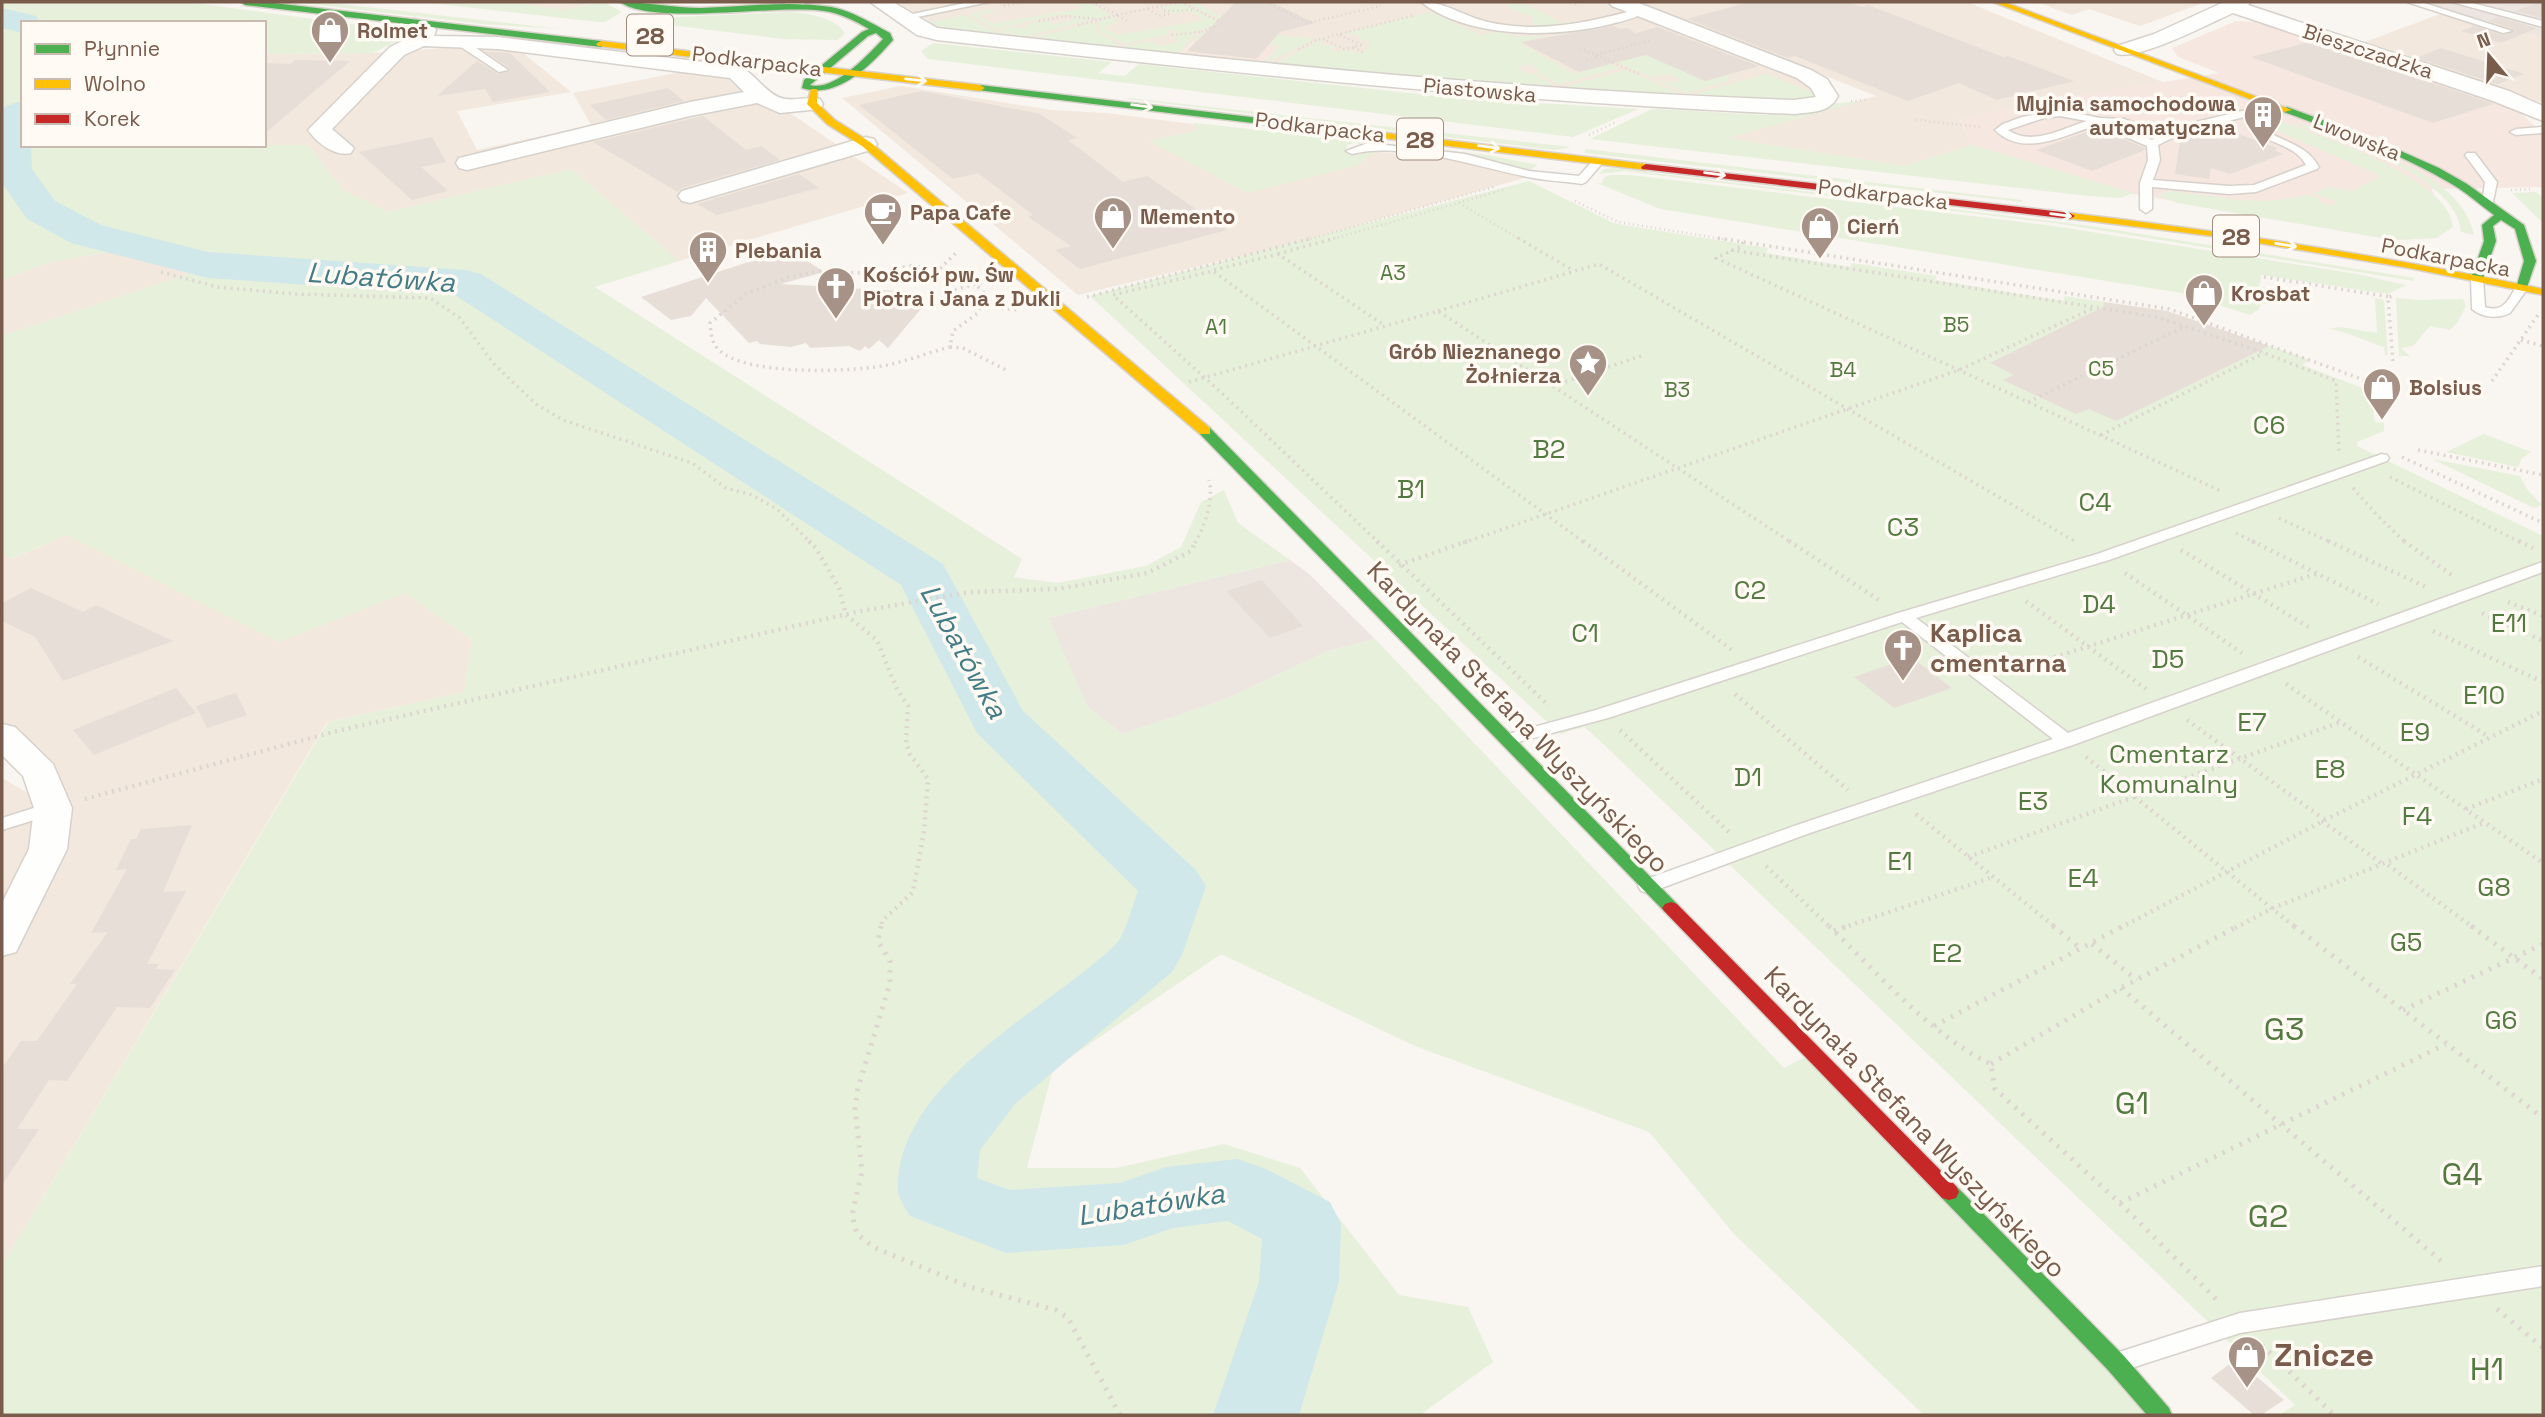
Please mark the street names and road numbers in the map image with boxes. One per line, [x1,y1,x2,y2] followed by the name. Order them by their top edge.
[627,15,673,56] road number: 28
[2299,17,2437,85] street label: Bieszczadzka
[690,40,824,82] street label: Podkarpacka
[1422,72,1538,108] street label: Piastowska
[1253,106,1387,148] street label: Podkarpacka
[2310,107,2404,167] street label: Lwowska
[1397,119,1443,160] road number: 28
[1816,173,1950,215] street label: Podkarpacka
[2213,216,2259,256] road number: 28
[2379,231,2513,283] street label: Podkarpacka
[1360,554,1676,880] street label: Kardynała Stefana Wyszyńskiego
[1757,959,2073,1285] street label: Kardynała Stefana Wyszyńskiego

